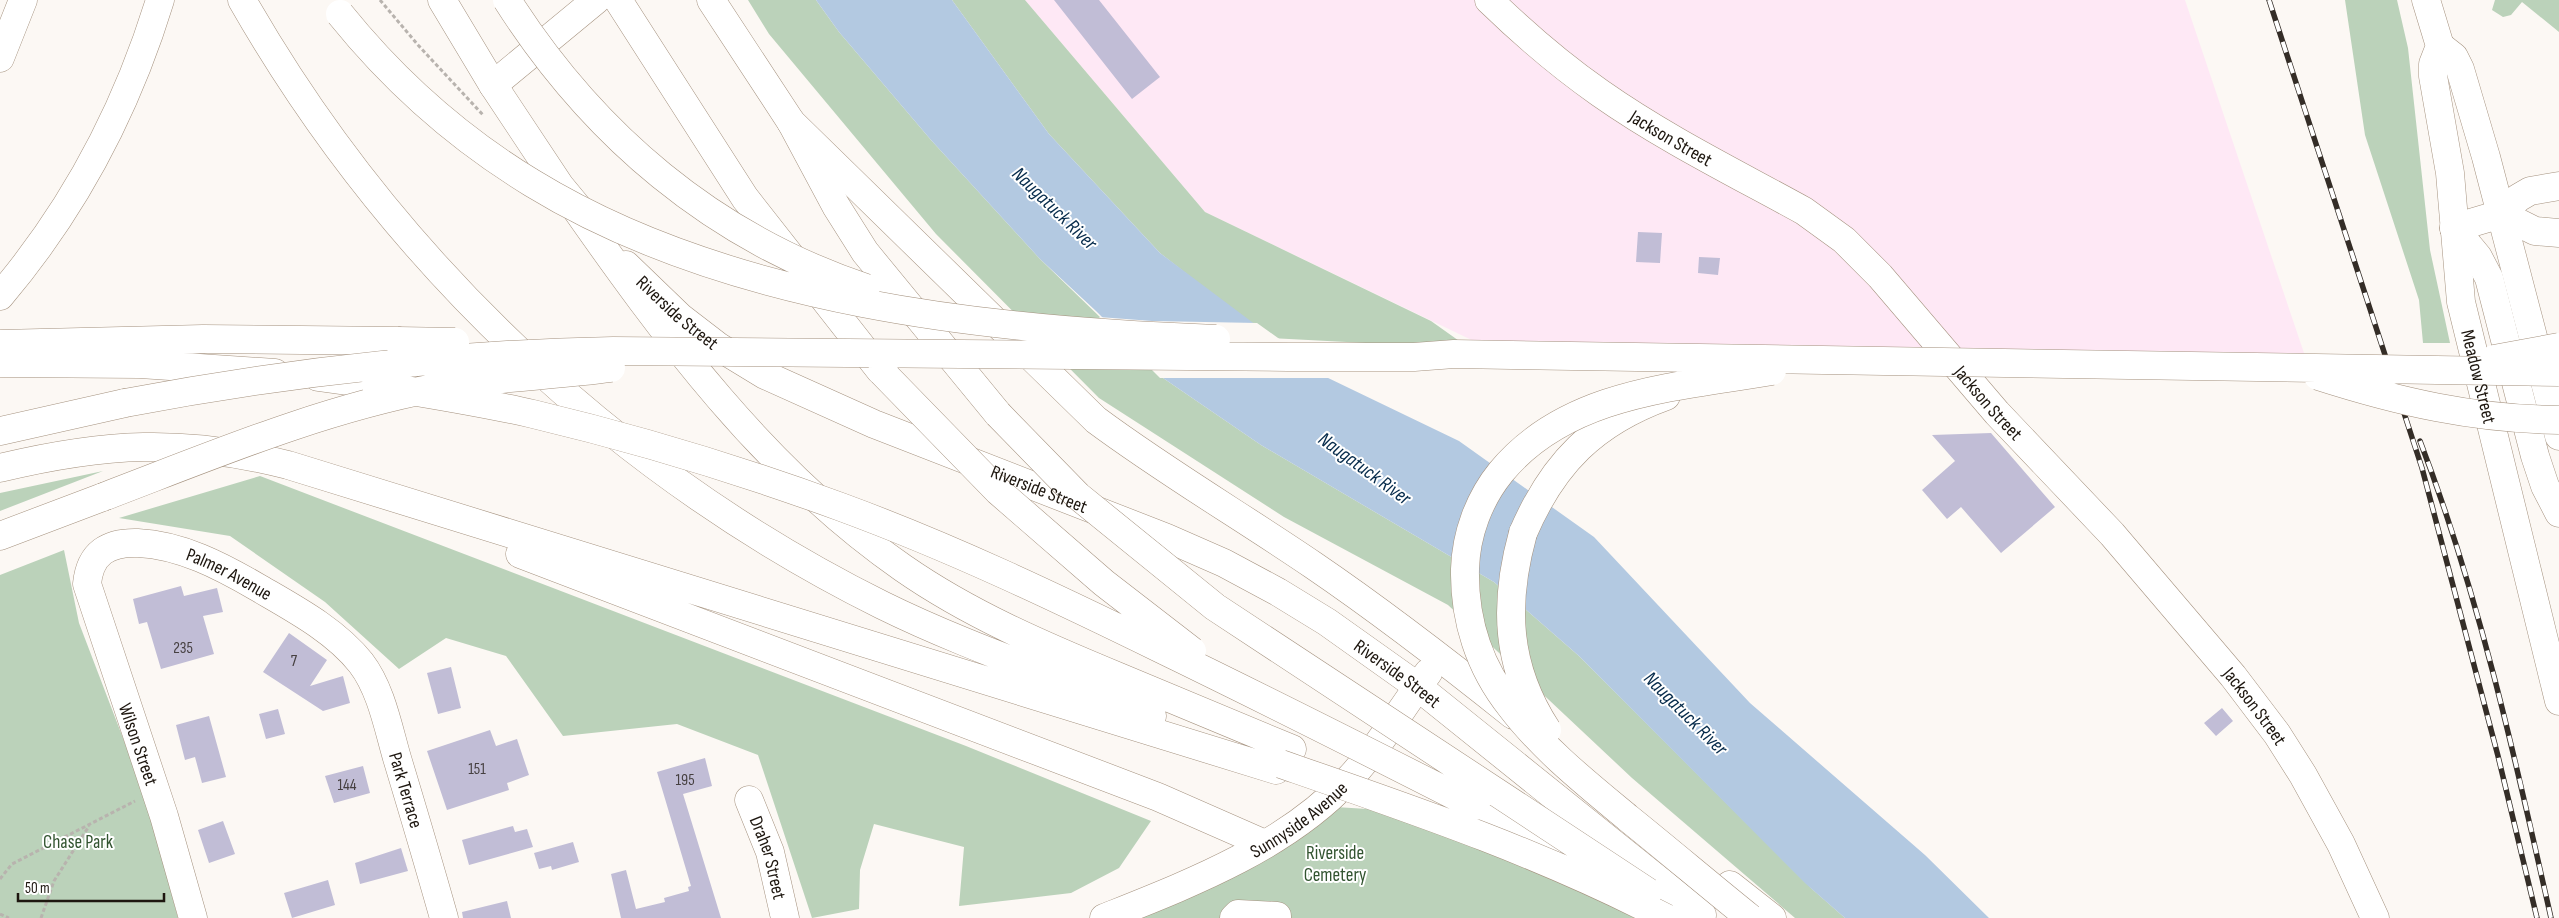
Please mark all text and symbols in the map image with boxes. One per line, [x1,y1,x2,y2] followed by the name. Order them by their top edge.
[1624,105,1716,172] street label: Jackson Street
[1007,162,1103,256] water label: Naugatuck River
[631,271,723,355] street label: Riverside Street
[2455,328,2500,426] street label: Meadow Street
[1948,361,2027,446] street label: Jackson Street
[1313,427,1416,511] water label: Naugatuck River
[987,461,1090,519] street label: Riverside Street
[183,544,276,606] street label: Palmer Avenue
[1349,635,1445,713] street label: Riverside Street
[173,639,193,658] house number: 235
[291,652,298,671] house number: 7
[2217,662,2291,750] street label: Jackson Street
[1638,667,1733,762] water label: Naugatuck River
[113,700,162,789] street label: Wilson Street
[383,750,427,831] street label: Park Terrace
[468,760,486,779] house number: 151
[675,771,695,790] house number: 195
[337,776,357,795] house number: 144
[1247,777,1353,864] street label: Sunnyside Avenue
[744,813,790,902] street label: Draher Street
[43,831,114,854] park label: Chase Park
[1304,842,1367,887] park label: Riverside Cemetery
[18,870,164,902] scale bar
[25,879,50,898] text: 50 m

